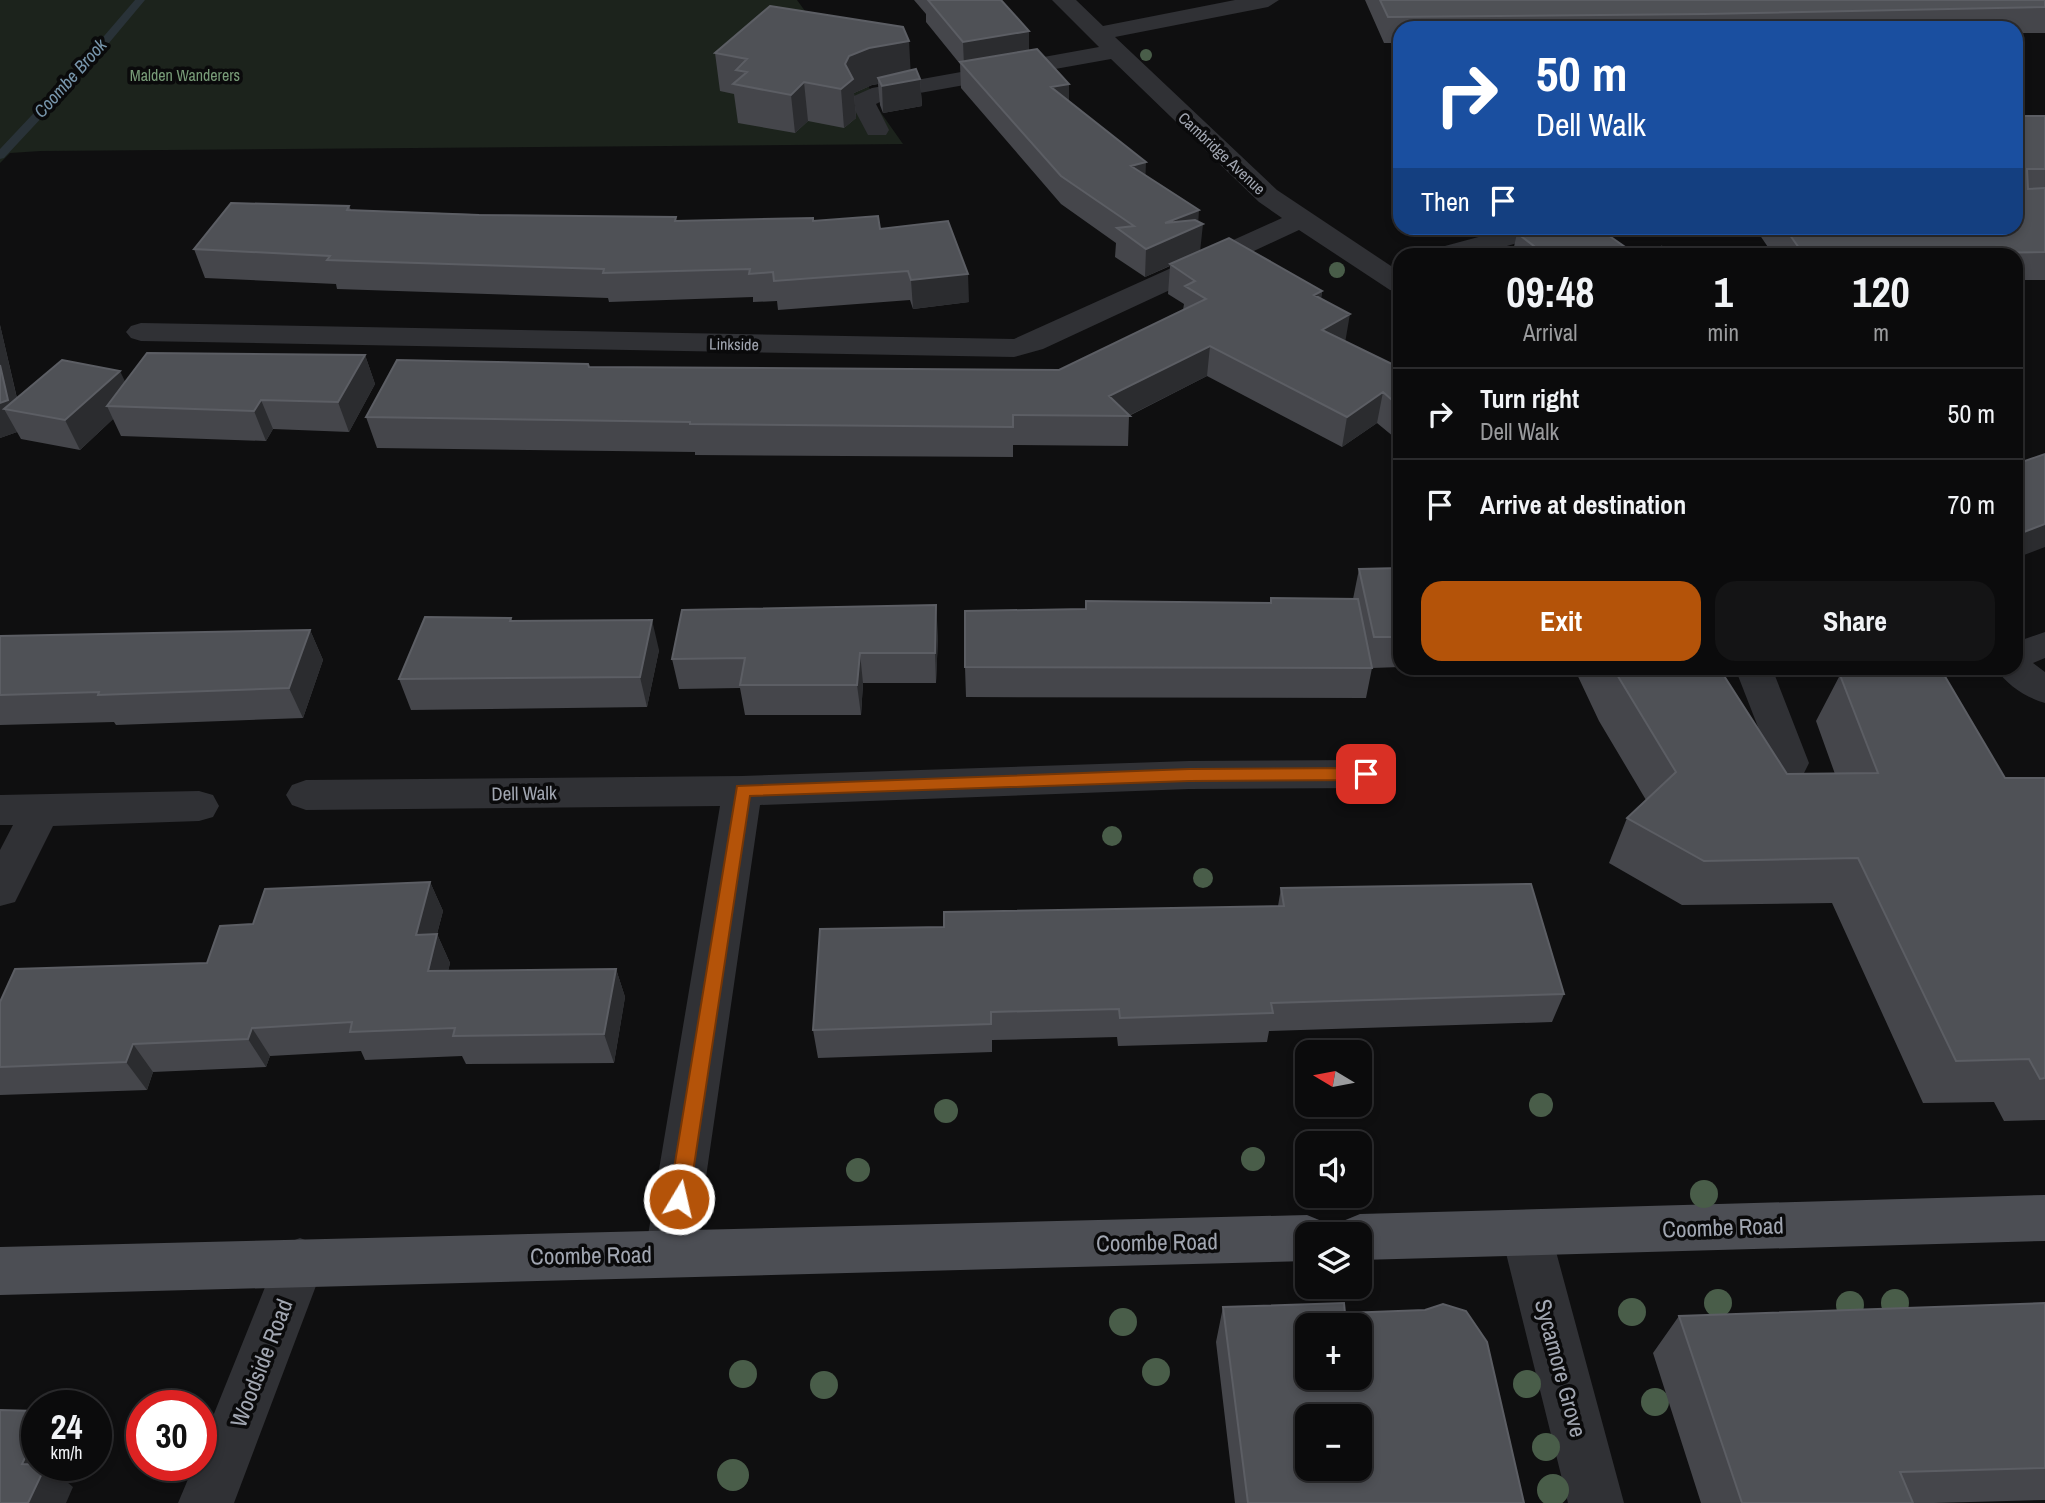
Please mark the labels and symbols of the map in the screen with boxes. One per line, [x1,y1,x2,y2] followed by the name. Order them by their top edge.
[28,33,113,123] water label: Coombe Brook
[130,64,240,86] park label: Malden Wanderers
[1174,107,1270,199] street label: Cambridge Avenue
[709,333,759,355] street label: Linkside
[1336,744,1396,804] pin
[491,779,557,807] street label: Dell Walk
[1295,1040,1372,1116] north arrow
[642,1162,716,1236] position arrow
[1662,1209,1784,1245] street label: Coombe Road
[1096,1225,1218,1259] street label: Coombe Road
[530,1238,652,1272] street label: Coombe Road
[222,1294,300,1432] street label: Woodside Road
[1528,1296,1594,1440] street label: Sycamore Grove
[126,1390,217,1481] speed limit sign: 30

